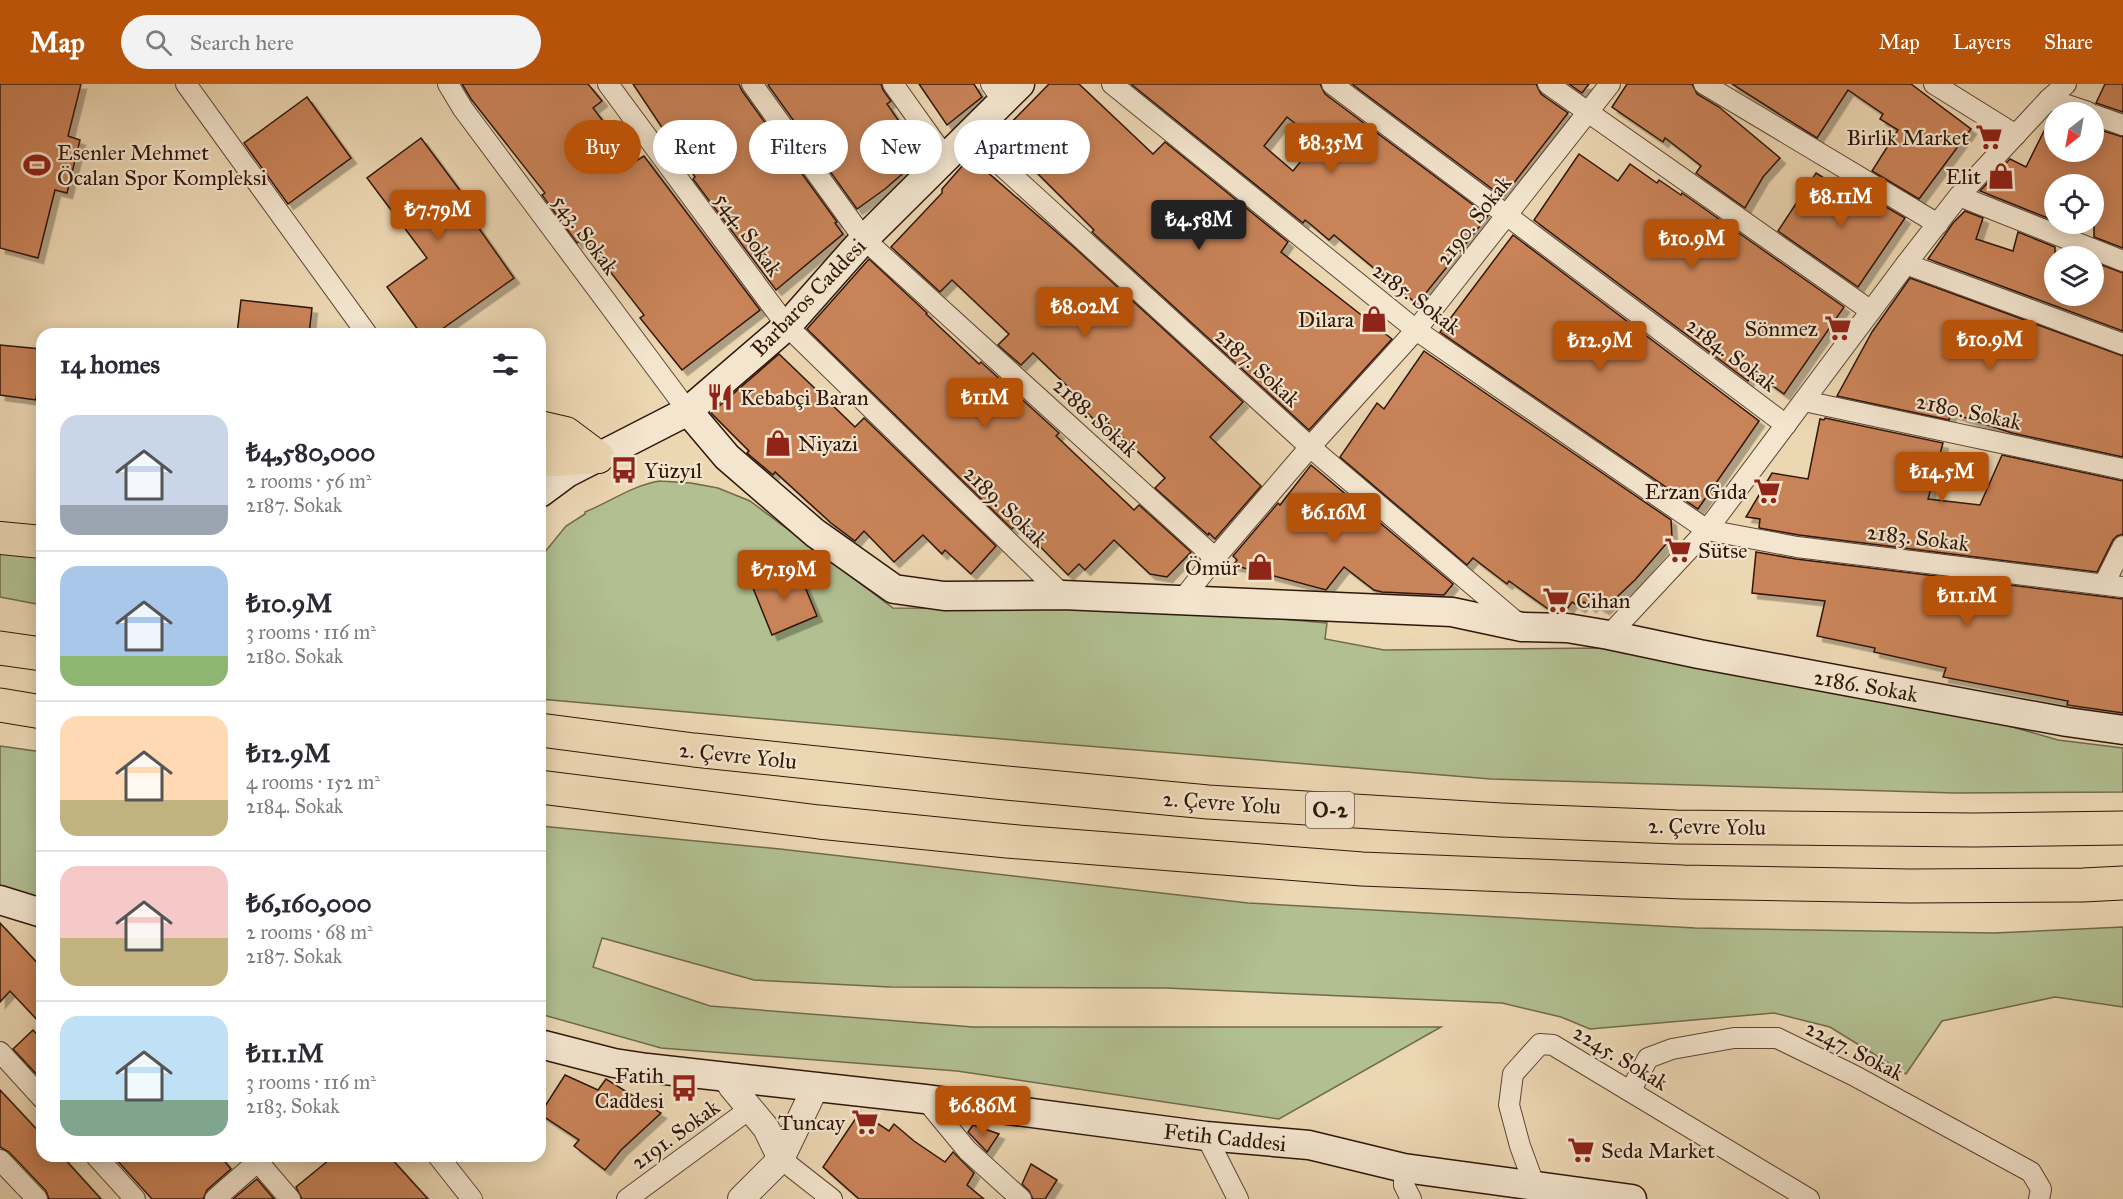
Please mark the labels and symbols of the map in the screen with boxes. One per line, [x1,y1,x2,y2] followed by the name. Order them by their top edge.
[2044,102,2104,162] north arrow
[1974,122,2004,152] supermarket icon: Birlik Market
[1282,123,1380,174] pin: ₺8.35M
[1846,124,1969,151] place label: Birlik Market
[57,139,267,191] place label: Esenler Mehmet Öcalan Spor Kompleksi
[22,150,52,180] sports icon: Esenler Mehmet Öcalan Spor Kompleksi
[1986,161,2016,191] shop icon: Elit
[1946,163,1981,190] place label: Elit
[1430,169,1517,271] street label: 2190. Sokak
[1792,177,1890,228] pin: ₺8.11M
[709,187,789,282] street label: 544. Sokak
[547,189,625,280] street label: 543. Sokak
[389,190,487,241] pin: ₺7.79M
[1150,200,1248,251] pin: ₺4.58M
[1643,219,1741,270] pin: ₺10.9M
[745,233,871,362] street label: Barbaros Caddesi
[1367,256,1467,341] street label: 2185. Sokak
[1036,287,1134,338] pin: ₺8.02M
[1359,304,1389,334] shop icon: Dilara
[1298,306,1355,333] place label: Dilara
[1681,311,1783,398] street label: 2184. Sokak
[1823,313,1853,343] supermarket icon: Sönmez
[1744,315,1818,342] place label: Sönmez
[1941,320,2039,371] pin: ₺10.9M
[1551,321,1649,372] pin: ₺12.9M
[1209,322,1306,413] street label: 2187. Sokak
[1047,372,1145,463] street label: 2188. Sokak
[949,378,1021,429] pin: ₺11M
[705,382,735,412] restaurant icon: Kebabçi Baran
[740,384,869,411] place label: Kebabçi Baran
[1914,387,2025,436] street label: 2180. Sokak
[763,428,793,458] shop icon: Niyazi
[798,430,858,457] place label: Niyazi
[1893,452,1991,503] pin: ₺14.5M
[609,455,639,485] bus stop icon: Yüzyıl
[644,457,702,484] place label: Yüzyıl
[958,460,1054,553] street label: 2189. Sokak
[1752,476,1782,506] supermarket icon: Erzan Gıda
[1644,478,1748,505] place label: Erzan Gıda
[1285,493,1383,544] pin: ₺6.16M
[1865,518,1971,557] street label: 2183. Sokak
[1663,535,1693,565] supermarket icon: Sütse
[1698,537,1747,564] place label: Sütse
[735,550,833,601] pin: ₺7.19M
[1245,552,1275,582] shop icon: Ömür
[1185,554,1241,581] place label: Ömür
[1918,576,2016,627] pin: ₺11.1M
[1541,585,1571,615] supermarket icon: Cihan
[1576,587,1631,614] place label: Cihan
[1812,663,1921,708] street label: 2186. Sokak
[678,736,799,775] street label: 2. Çevre Yolu
[1162,785,1282,820] street label: 2. Çevre Yolu
[1306,792,1354,828] road number: O-2
[1648,812,1767,841] street label: 2. Çevre Yolu
[1801,1014,1909,1087] street label: 2247. Sokak
[1568,1018,1674,1097] street label: 2245. Sokak
[594,1062,664,1114] place label: Fatih Caddesi
[669,1073,699,1103] bus stop icon: Fatih Caddesi
[934,1086,1032,1137] pin: ₺6.86M
[626,1093,725,1175] street label: 2191. Sokak
[850,1107,880,1137] supermarket icon: Tuncay
[778,1109,846,1136] place label: Tuncay
[1162,1118,1288,1157] street label: Fetih Caddesi
[1566,1135,1596,1165] supermarket icon: Seda Market
[1601,1137,1715,1164] place label: Seda Market

